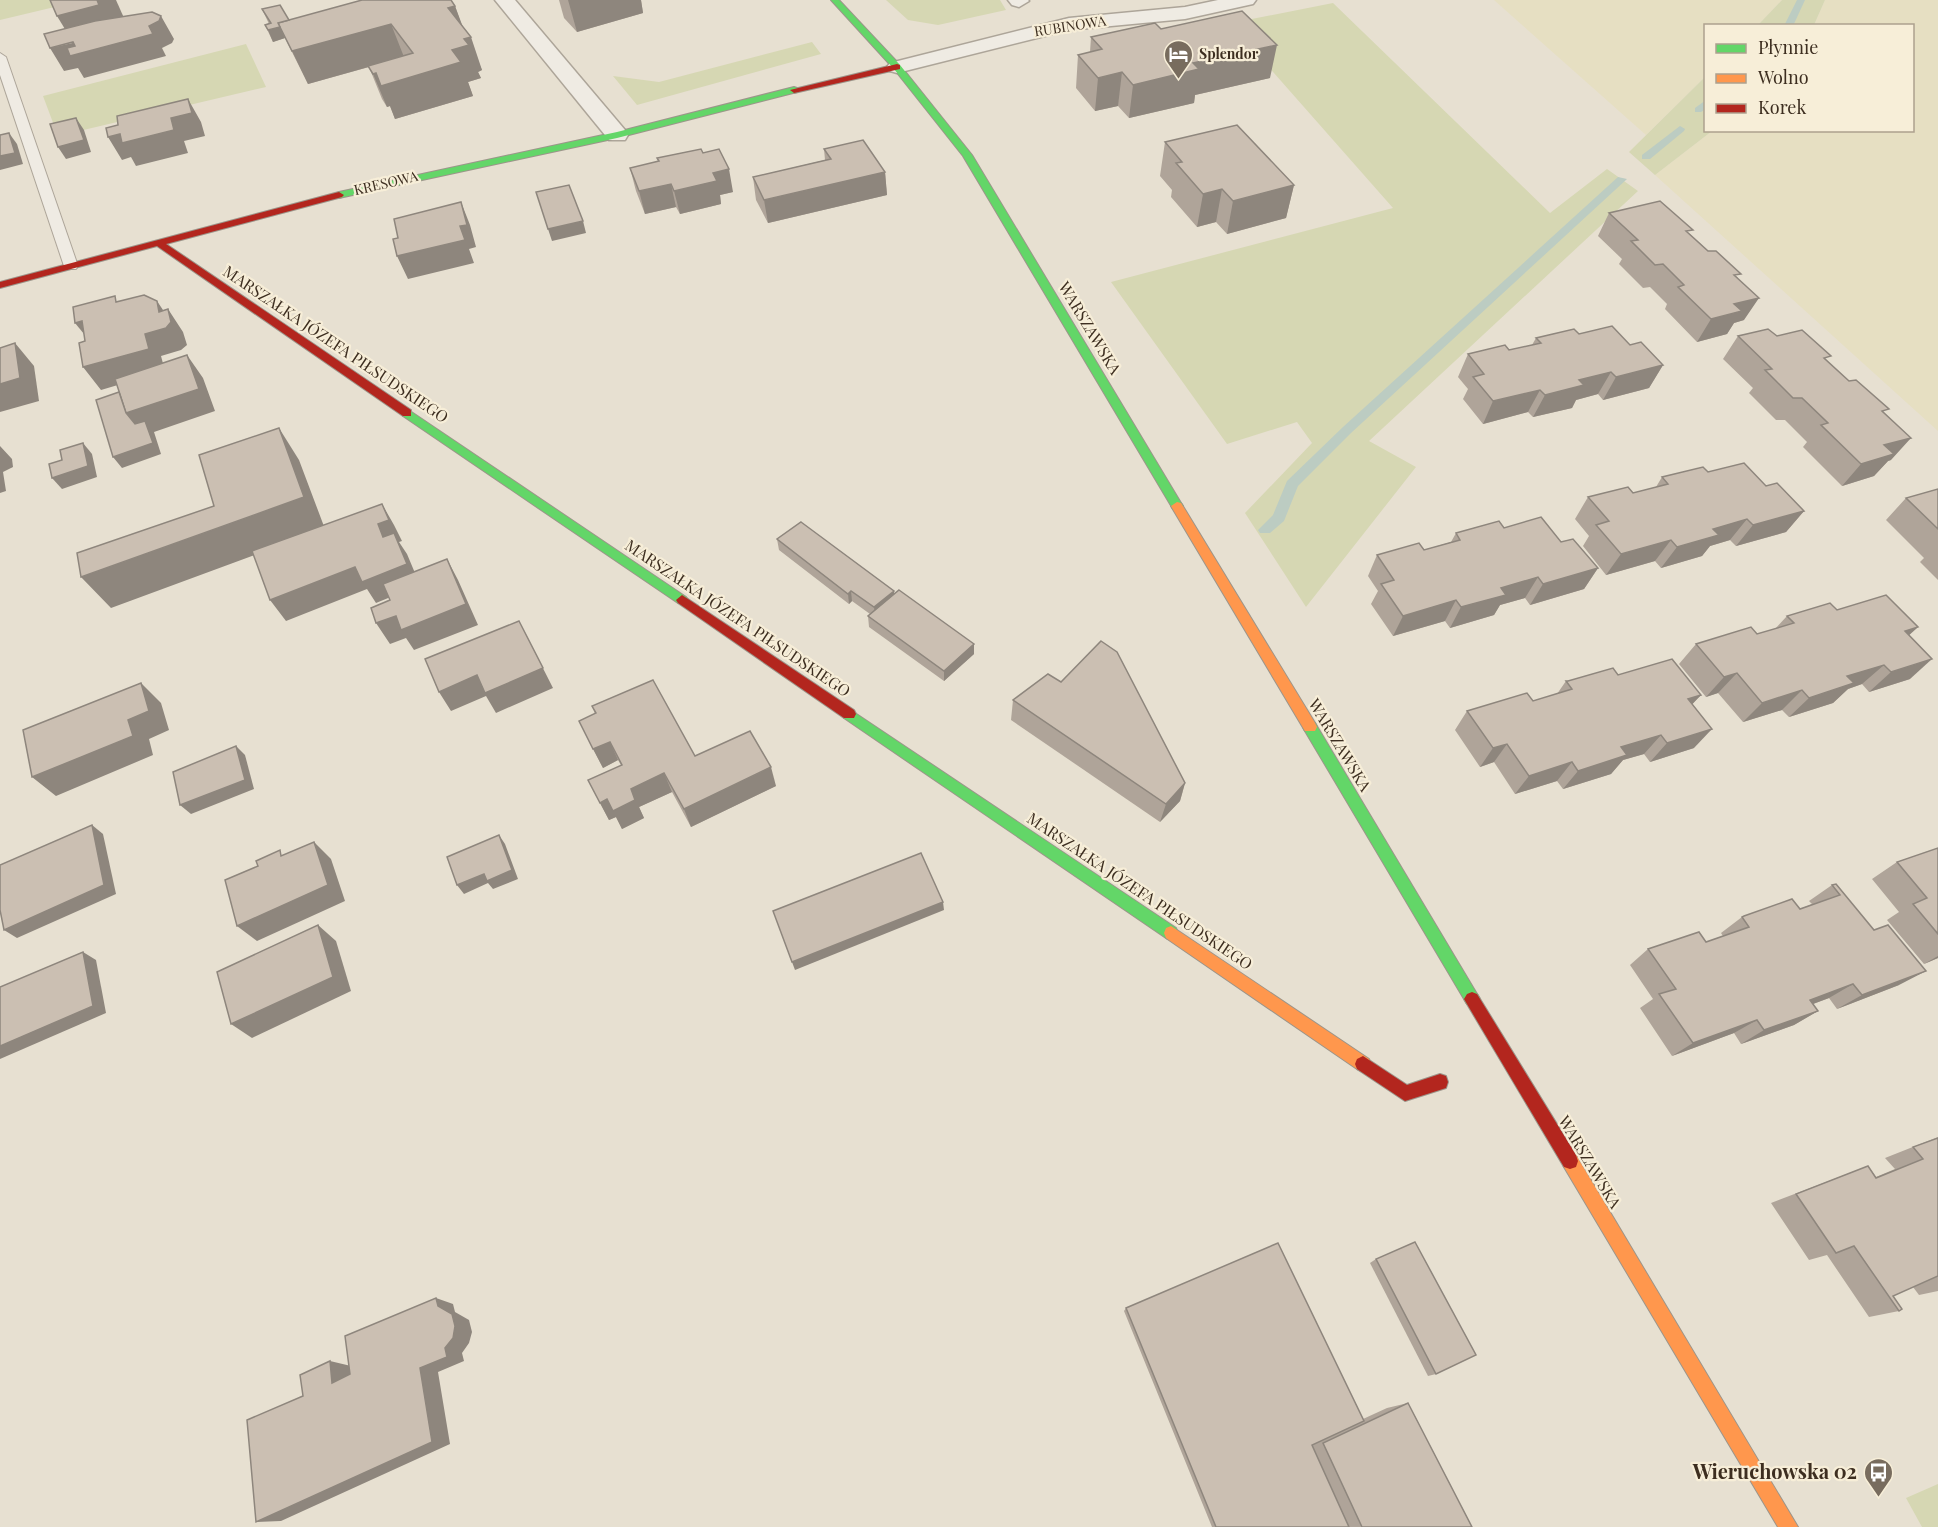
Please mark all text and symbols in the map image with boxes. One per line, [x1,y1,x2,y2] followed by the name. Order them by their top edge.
[1033,10,1107,41] street label: RUBINOWA
[1704,24,1914,132] legend
[1758,35,1818,59] text: Płynnie
[1162,38,1194,80] hotel icon: Splendor
[1199,44,1259,63] place label: Splendor
[1757,65,1809,89] text: Wolno
[1758,95,1806,119] text: Korek
[352,166,420,199] street label: KRESOWA
[220,260,453,427] street label: MARSZAŁKA JÓZEFA PIŁSUDSKIEGO
[1054,277,1127,379] street label: WARSZAWSKA
[622,534,855,701] street label: MARSZAŁKA JÓZEFA PIŁSUDSKIEGO
[1304,694,1377,796] street label: WARSZAWSKA
[1024,807,1257,974] street label: MARSZAŁKA JÓZEFA PIŁSUDSKIEGO
[1554,1111,1627,1213] street label: WARSZAWSKA
[1862,1456,1894,1498] bus stop icon: Wieruchowska 02
[1692,1457,1857,1484] place label: Wieruchowska 02

